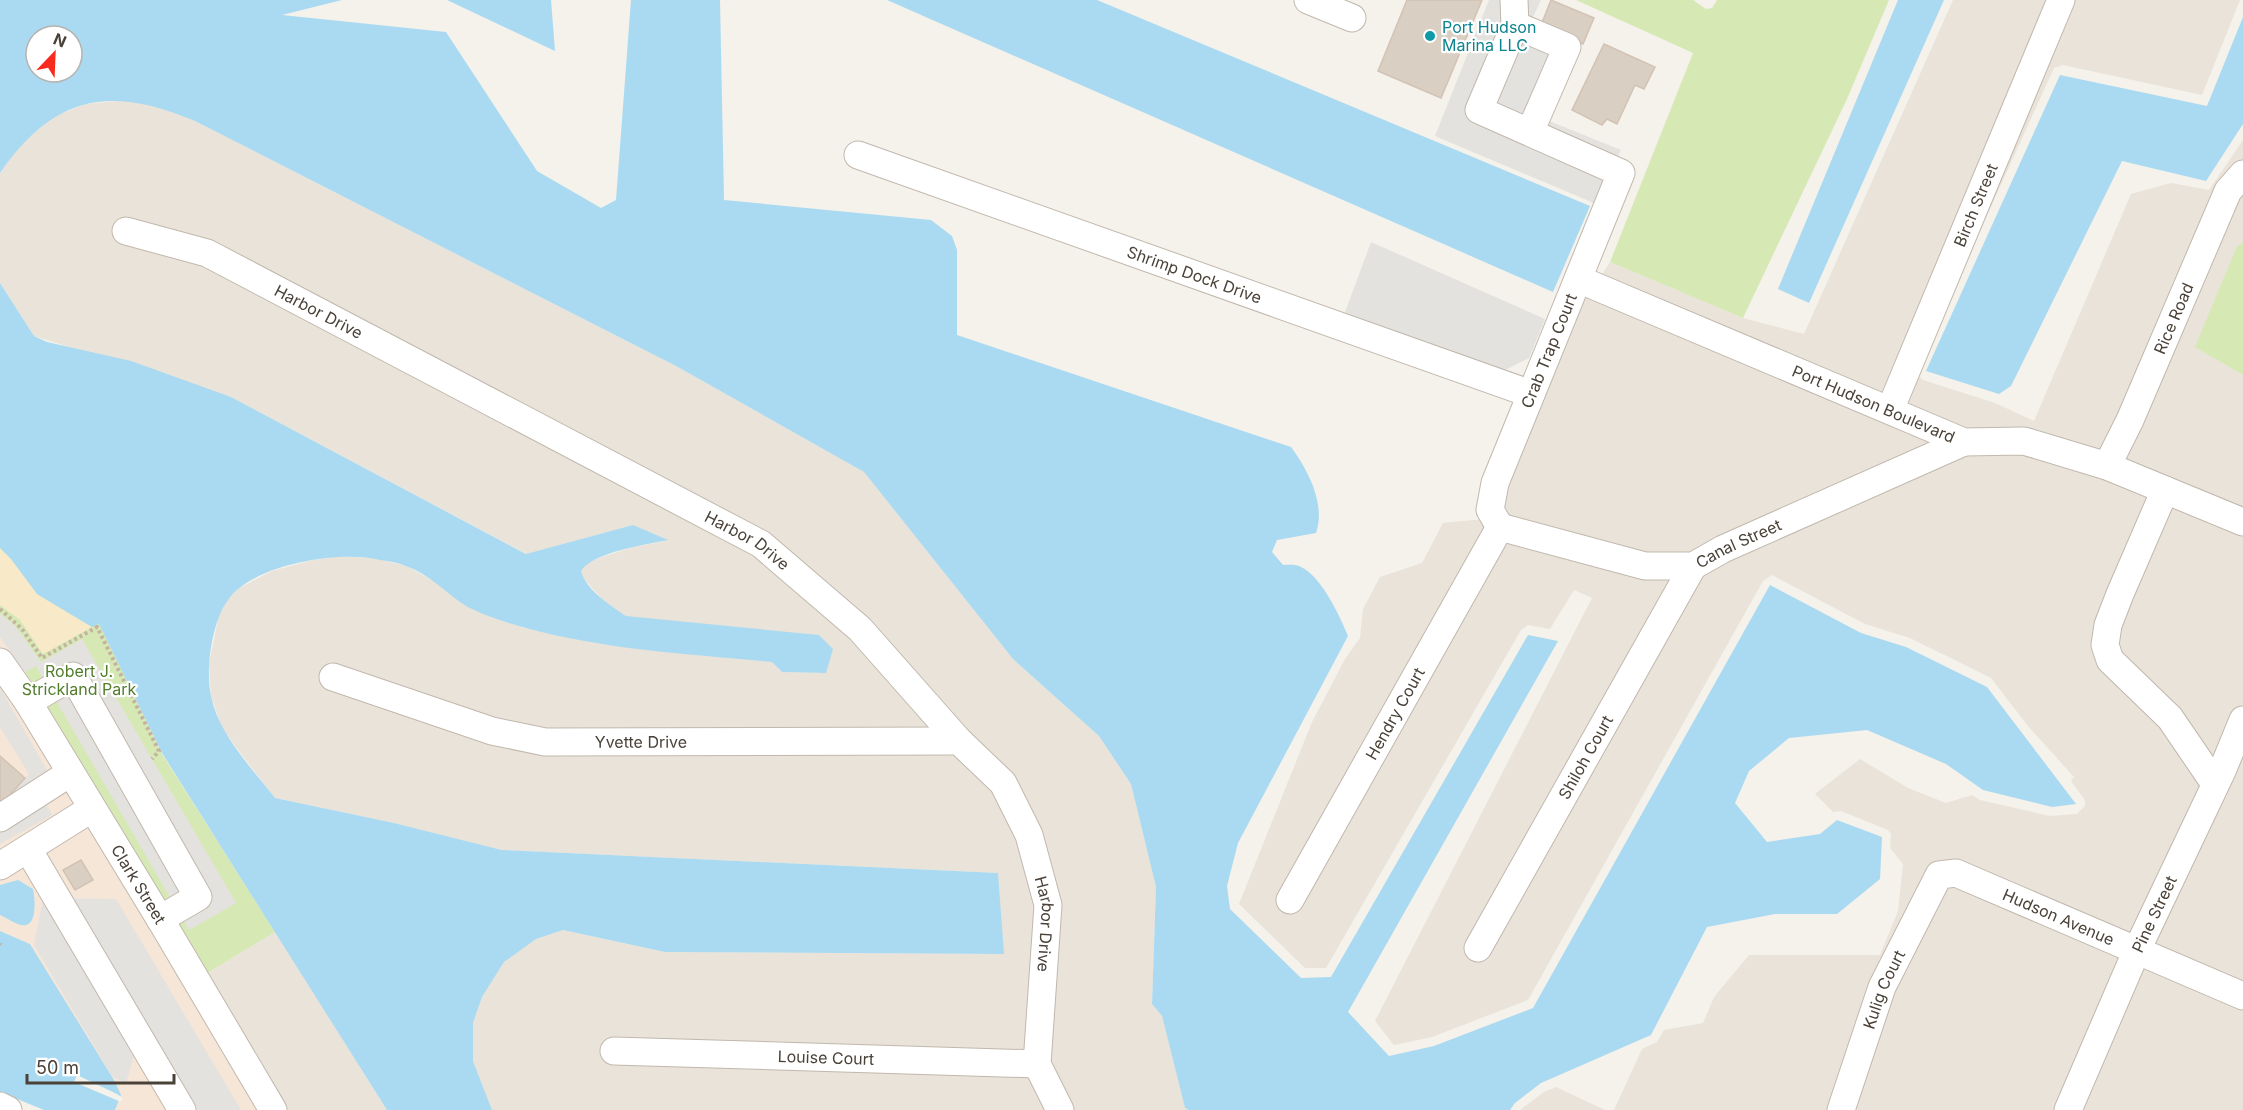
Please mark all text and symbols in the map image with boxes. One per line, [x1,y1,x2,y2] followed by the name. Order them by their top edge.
[1442,17,1536,55] place label: Port Hudson Marina LLC
[24,24,84,84] north arrow
[50,29,69,52] text: N
[1423,29,1437,43] marker: Port Hudson Marina LLC
[1949,160,2002,250] street label: Birch Street
[1124,241,1264,308] street label: Shrimp Dock Drive
[271,280,366,343] street label: Harbor Drive
[2149,280,2198,357] street label: Rice Road
[1517,290,1581,411] street label: Crab Trap Court
[1789,361,1958,447] street label: Port Hudson Boulevard
[701,506,794,574] street label: Harbor Drive
[1692,514,1784,572] street label: Canal Street
[22,661,136,699] park label: Robert J. Strickland Park
[1361,664,1429,763] street label: Hendry Court
[1554,712,1617,803] street label: Shiloh Court
[595,732,687,752] street label: Yvette Drive
[107,841,170,927] street label: Clark Street
[2127,873,2181,956] street label: Pine Street
[1031,874,1058,973] street label: Harbor Drive
[2000,884,2117,950] street label: Hudson Avenue
[1859,946,1909,1032] street label: Kulig Court
[777,1046,874,1069] street label: Louise Court
[27,1047,174,1085] scale bar
[36,1057,79,1078] text: 50 m

